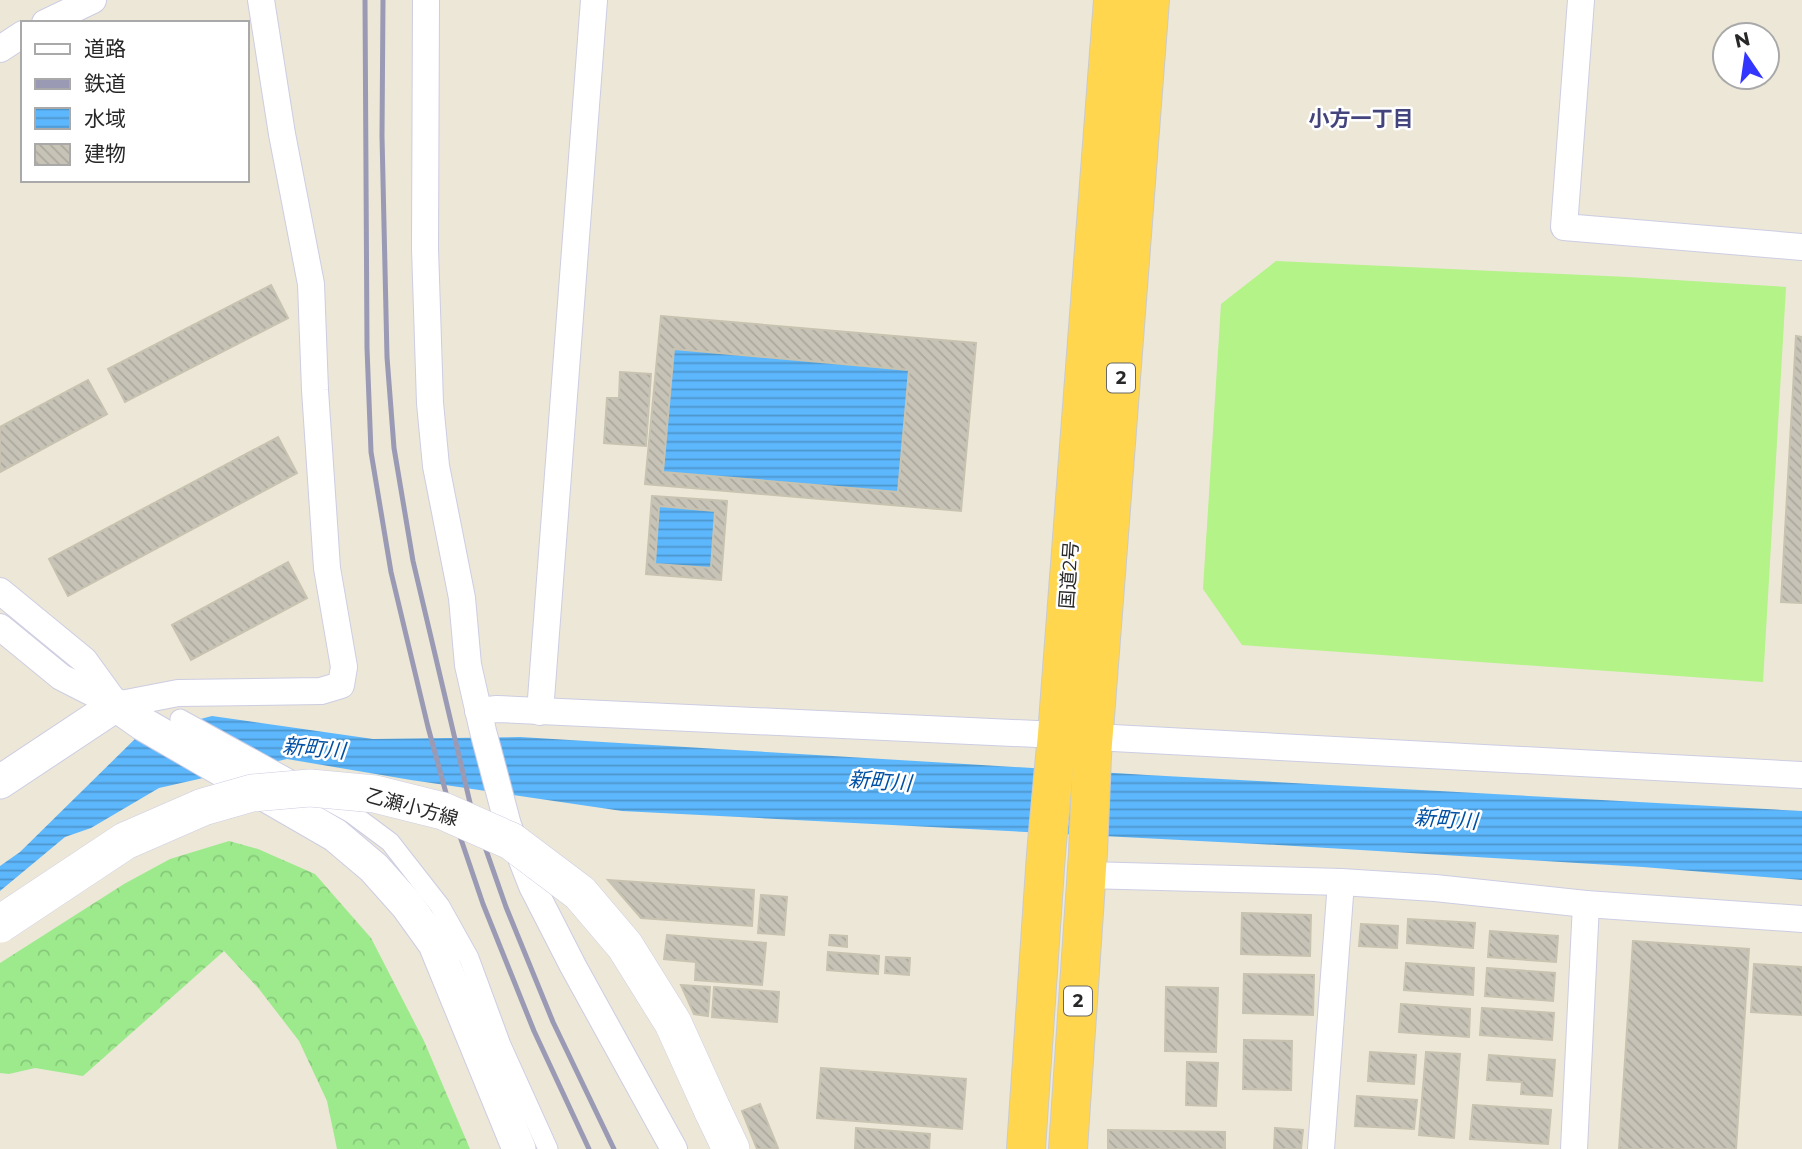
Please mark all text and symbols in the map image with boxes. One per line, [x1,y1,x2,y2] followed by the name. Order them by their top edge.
[21,21,248,182] legend
[1711,21,1781,91] north arrow
[1732,27,1752,53] text: N
[84,36,126,61] text: 道路
[84,71,126,96] text: 鉄道
[84,106,126,131] text: 水域
[1309,106,1414,131] district label: 小方一丁目
[84,141,126,166] text: 建物
[1107,364,1135,392] road number: 2
[1055,540,1083,610] street label: 国道2号
[282,733,348,763] water label: 新町川
[848,766,914,796] water label: 新町川
[363,784,461,830] street label: 乙瀬小方線
[1414,804,1480,834] water label: 新町川
[1064,986,1092,1016] road number: 2

